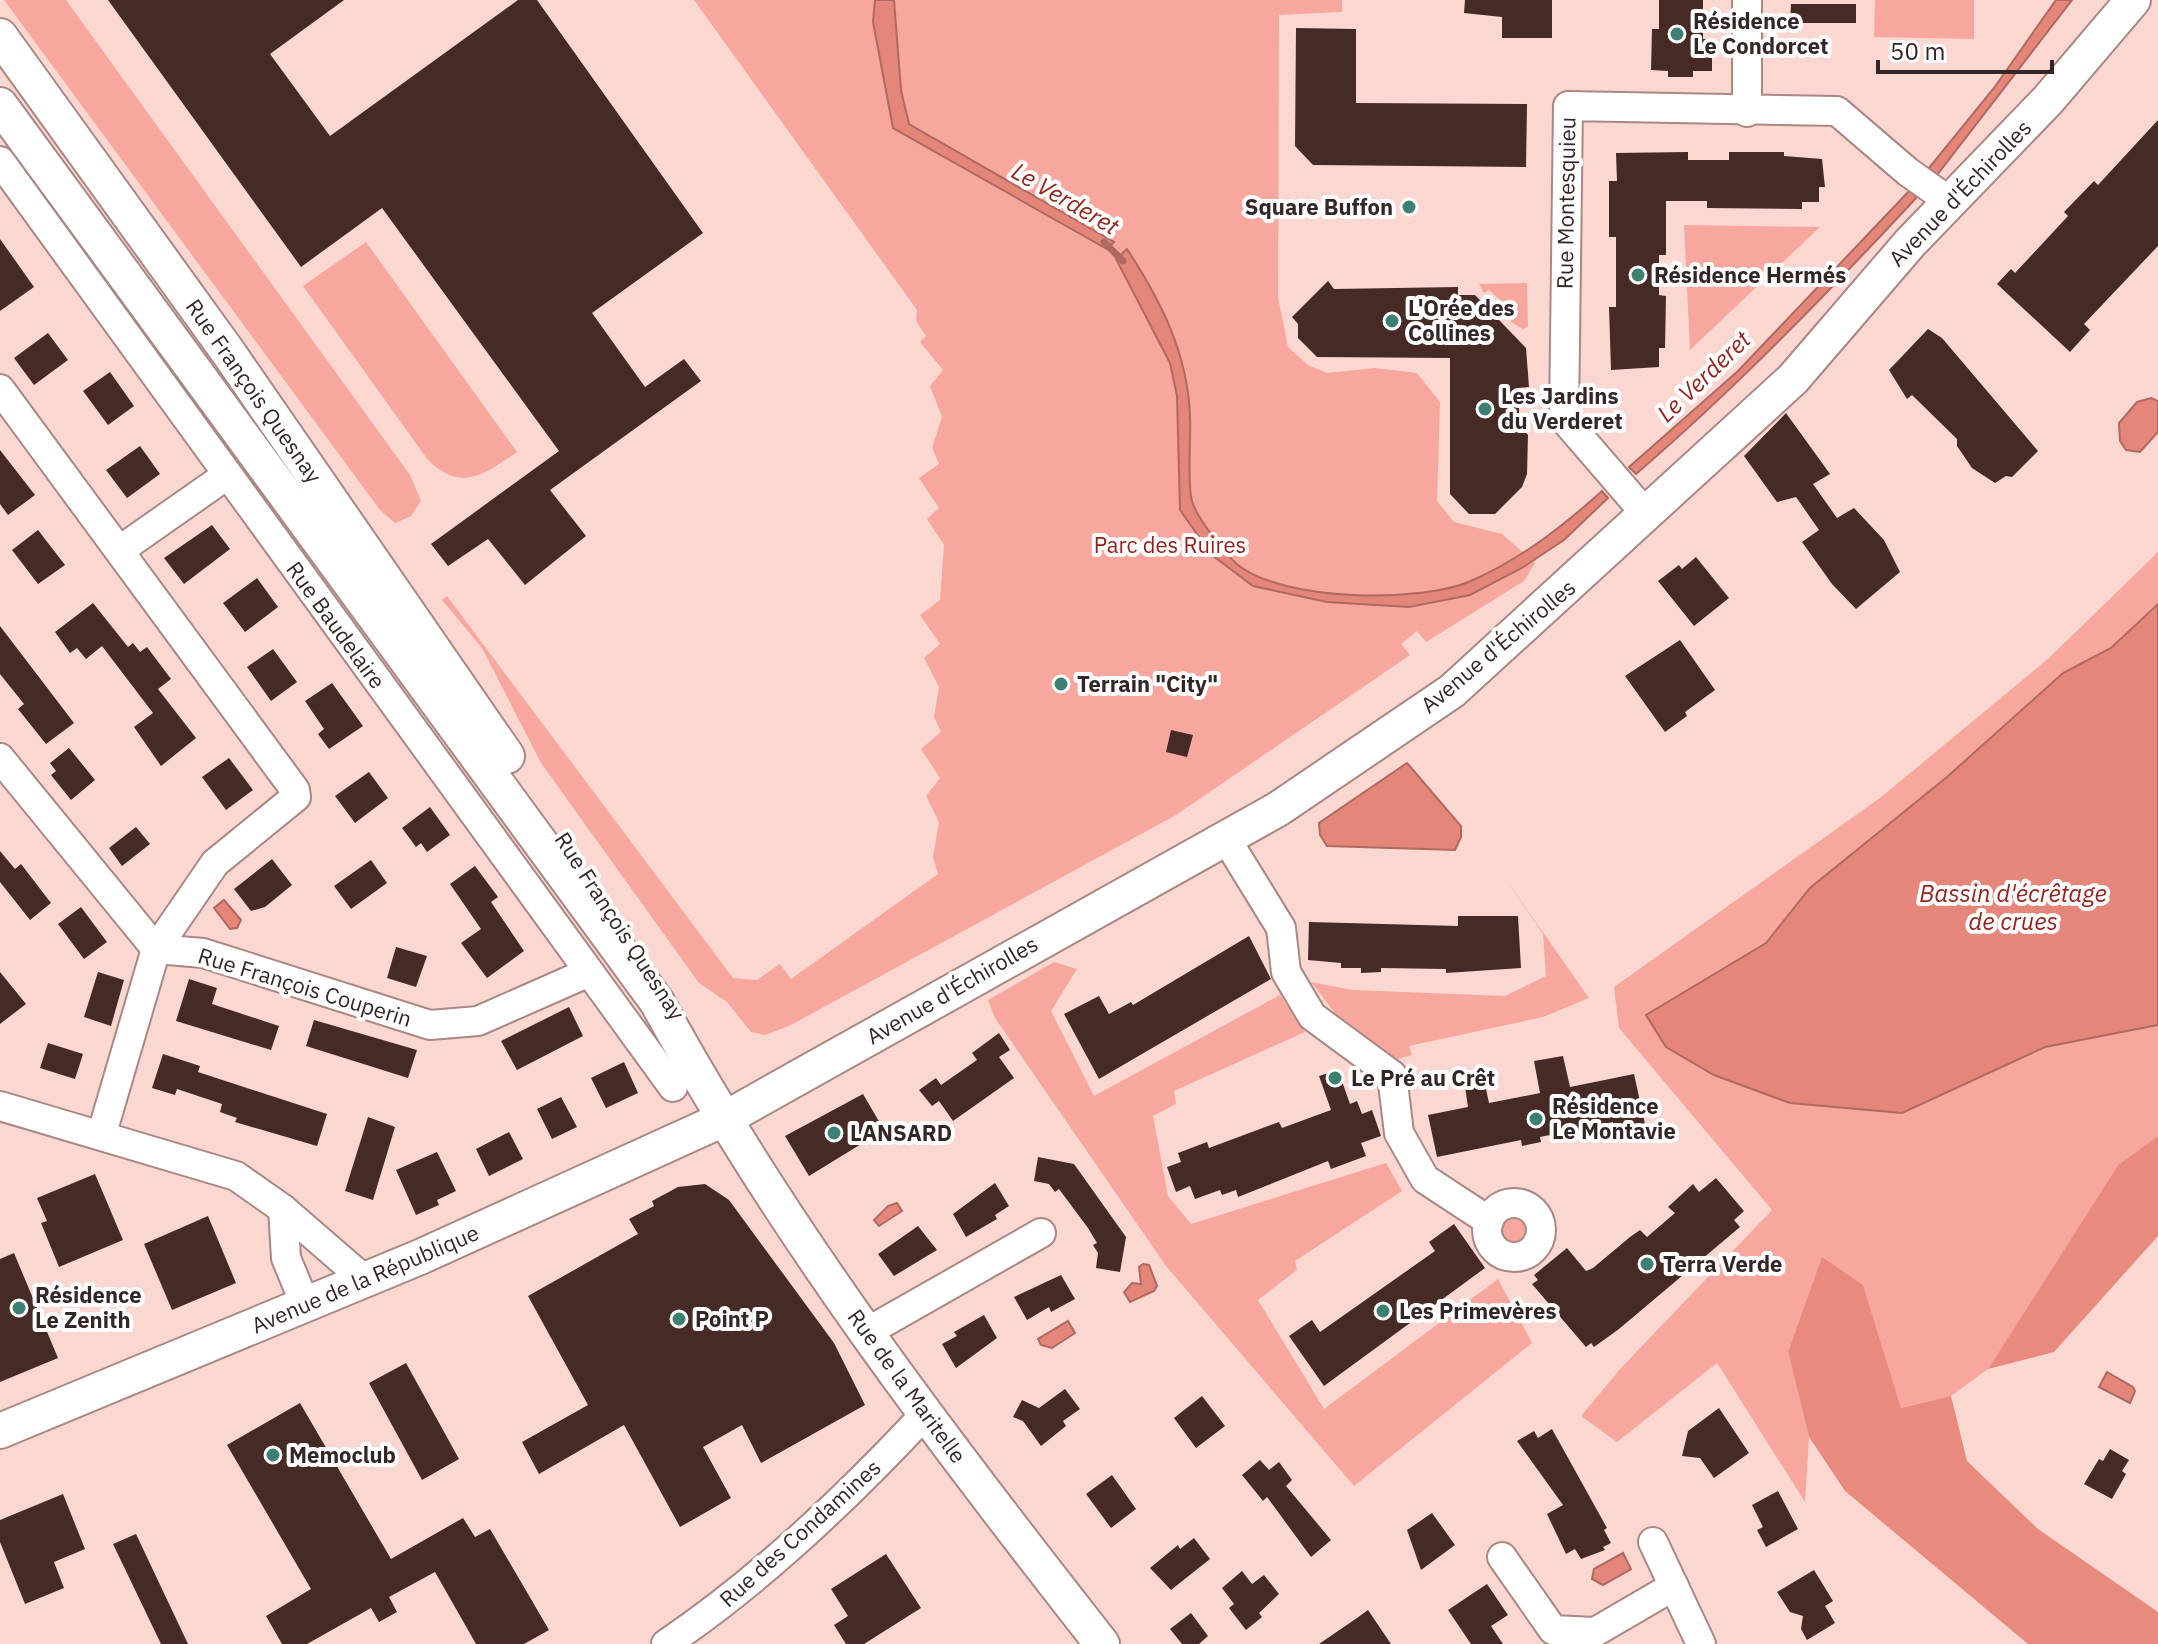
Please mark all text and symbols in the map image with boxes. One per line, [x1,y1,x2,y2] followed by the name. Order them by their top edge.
[1693,6,1828,60] place label: Résidence Le Condorcet
[1878,24,2052,74] scale bar
[1668,25,1686,43] marker: Résidence Le Condorcet
[1890,35,1945,67] text: 50 m
[1882,113,2037,272] street label: Avenue d'Échirolles
[1549,117,1582,289] street label: Rue Montesquieu
[1006,155,1126,242] water label: Le Verderet
[1245,192,1393,221] place label: Square Buffon
[1400,198,1418,216] marker: Square Buffon
[1654,260,1846,289] place label: Résidence Hermés
[1629,266,1647,284] marker: Résidence Hermés
[180,293,329,489] street label: Rue François Quesnay
[1408,293,1515,347] place label: L'Orée des Collines
[1383,312,1401,330] marker: L'Orée des Collines
[1650,323,1758,429] water label: Le Verderet
[1501,381,1623,435] place label: Les Jardins du Verderet
[1476,400,1494,418] marker: Les Jardins du Verderet
[1094,530,1246,559] park label: Parc des Ruires
[280,555,392,694] street label: Rue Baudelaire
[1414,572,1581,719] street label: Avenue d'Échirolles
[1077,669,1218,698] place label: Terrain "City"
[1052,675,1070,693] marker: Terrain "City"
[549,826,692,1025] street label: Rue François Quesnay
[1919,877,2107,937] water label: Bassin d'écrêtage de crues
[861,929,1043,1050] street label: Avenue d'Échirolles
[195,940,416,1033] street label: Rue François Couperin
[1351,1063,1495,1092] place label: Le Pré au Crêt
[1326,1069,1344,1087] marker: Le Pré au Crêt
[1552,1091,1676,1145] place label: Résidence Le Montavie
[1527,1110,1545,1128] marker: Résidence Le Montavie
[850,1118,952,1147] place label: LANSARD
[825,1124,843,1142] marker: LANSARD
[247,1217,483,1340] street label: Avenue de la République
[1663,1249,1782,1278] place label: Terra Verde
[1638,1255,1656,1273] marker: Terra Verde
[35,1280,142,1334] place label: Résidence Le Zenith
[1399,1296,1557,1325] place label: Les Primevères
[10,1299,28,1317] marker: Résidence Le Zenith
[1374,1302,1392,1320] marker: Les Primevères
[842,1303,973,1469] street label: Rue de la Maritelle
[695,1304,769,1333] place label: Point P
[670,1310,688,1328] marker: Point P
[289,1440,396,1469] place label: Memoclub
[264,1446,282,1464] marker: Memoclub
[713,1452,886,1613] street label: Rue des Condamines

